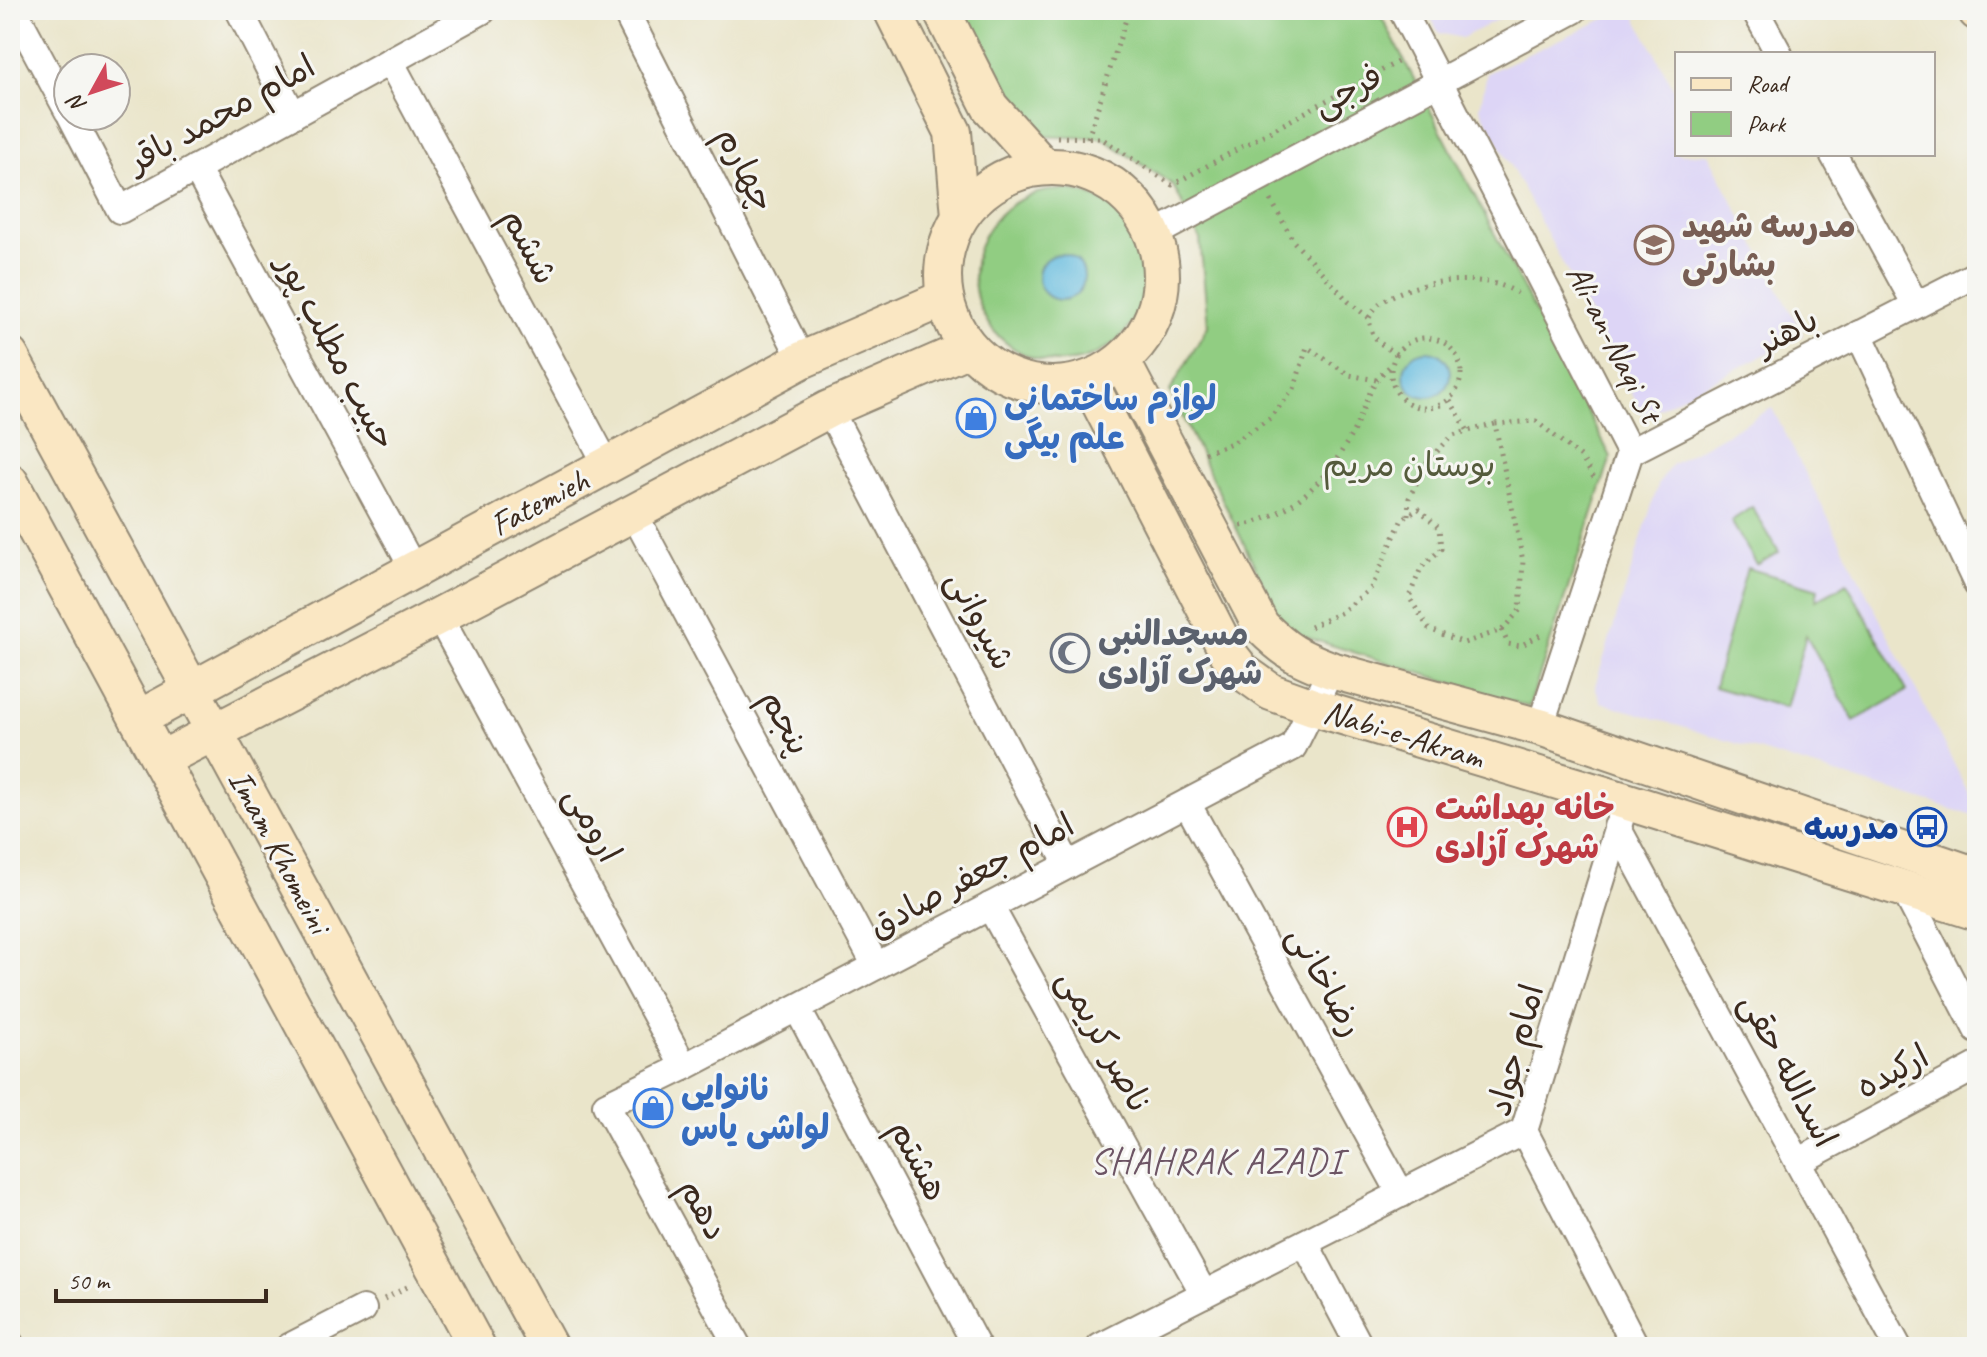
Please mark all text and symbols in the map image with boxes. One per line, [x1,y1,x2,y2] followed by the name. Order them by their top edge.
[117,44,324,187] street label: امام محمد باقر
[52,52,132,132] north arrow
[1675,52,1935,156] legend
[1305,54,1389,126] street label: فرجی
[1747,69,1791,99] text: Road
[60,87,93,118] text: N
[1747,109,1787,139] text: Park
[703,119,786,221] street label: چهارم
[489,200,568,293] street label: ششم
[1682,204,1856,287] place label: مدرسه شهید بشارتی
[1633,224,1675,266] school or university icon: مدرسه شهید بشارتی
[266,244,407,457] street label: حبیب مطلب پور
[1557,257,1675,433] street label: Ali-an-Naqi St
[1746,297,1825,366] street label: باهنر
[1004,377,1216,463] place label: لوازم ساختمانی علم بیگی
[955,397,997,439] shop icon: لوازم ساختمانی علم بیگی
[1322,443,1496,490] park label: بوستان مریم
[482,458,596,546] street label: Fatemieh
[937,563,1025,677] street label: شیروانی
[1098,612,1262,694] place label: مسجدالنبی شهرک آزادی
[1049,632,1091,674] mosque icon: مسجدالنبی شهرک آزادی
[747,682,821,764] street label: پنجم
[1319,689,1490,779] street label: Nabi-e-Akram
[219,762,343,943] street label: Imam Khomeini
[555,778,631,870] street label: ارومی
[1435,786,1615,868] place label: خانه بهداشت شهرک آزادی
[861,803,1083,951] street label: امام جعفر صادق
[1386,806,1428,848] hospital icon: خانه بهداشت شهرک آزادی
[1804,806,1899,849] place label: مدرسه
[1906,806,1948,848] bus stop icon: مدرسه
[1278,918,1374,1044] street label: رضاخانی
[1048,962,1162,1120] street label: ناصر کریمی
[1477,979,1557,1122] street label: امام جواد
[1730,985,1848,1155] street label: اسدالله حقی
[1848,1034,1936,1108] street label: ارکیده
[681,1067,830,1150] place label: نانوایی لواشی یاس
[632,1087,674,1129] shop icon: نانوایی لواشی یاس
[876,1112,958,1210] street label: هشتم
[1090,1138,1349,1184] district label: SHAHRAK AZADI
[666,1170,738,1249] street label: دهم
[56,1253,266,1303] scale bar
[68,1266,111,1296] text: 50 m

